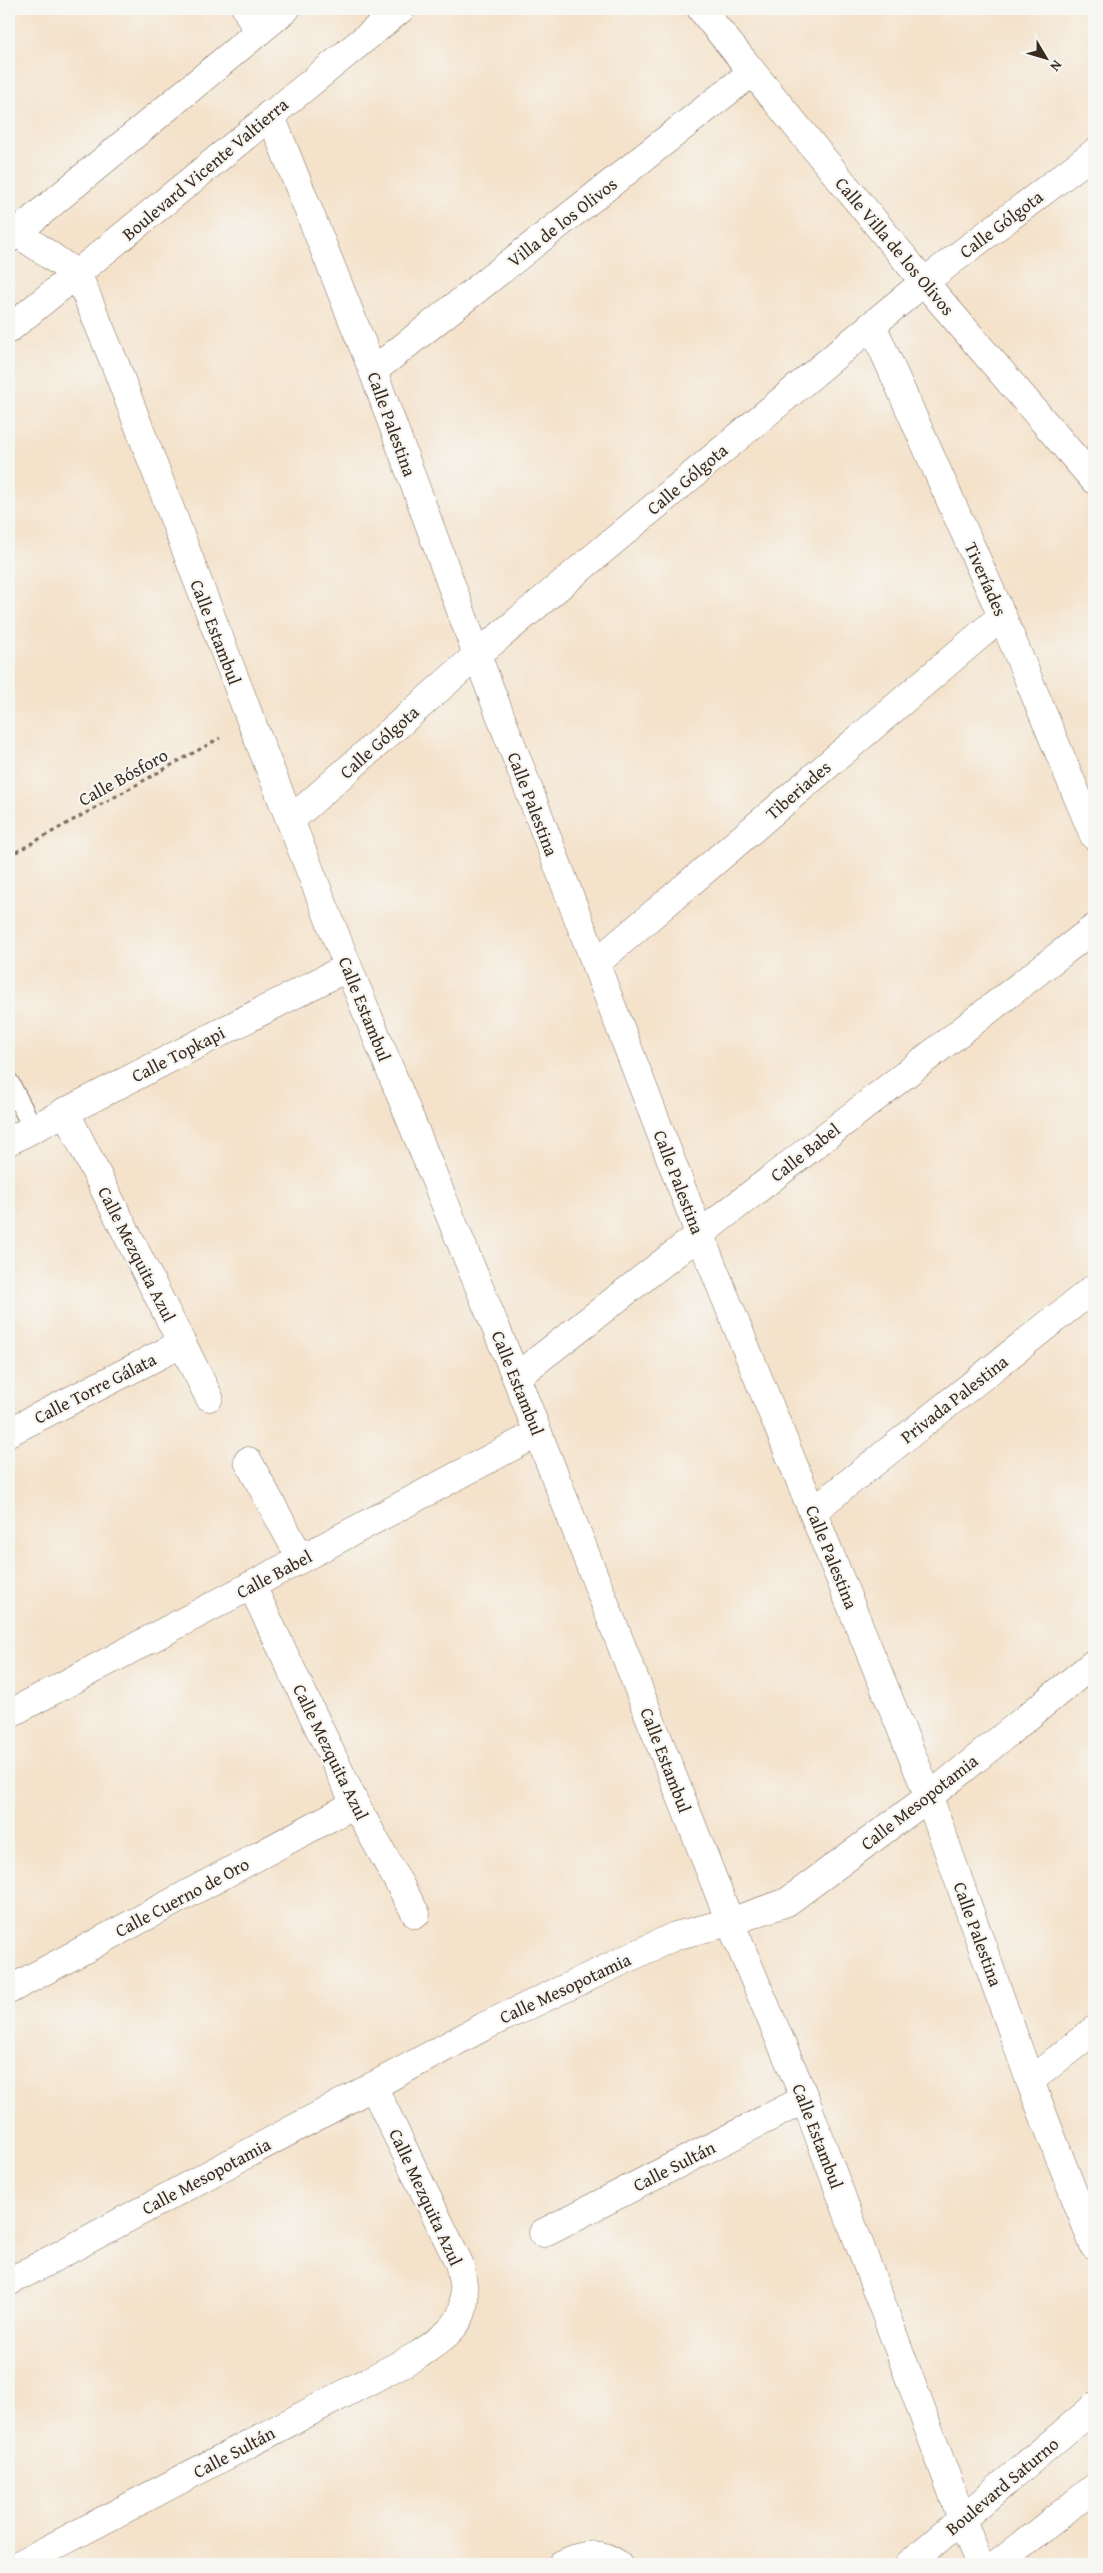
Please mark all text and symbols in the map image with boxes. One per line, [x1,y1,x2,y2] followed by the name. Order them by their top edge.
[1020,32,1070,82] north arrow
[1045,56,1067,76] text: N
[116,91,294,247] street label: Boulevard Vicente Valtierra
[501,170,623,274] street label: Villa de los Olivos
[829,171,961,321] street label: Calle Villa de los Olivos
[953,183,1049,264] street label: Calle Gólgota
[361,368,424,481] street label: Calle Palestina
[641,437,734,521] street label: Calle Gólgota
[958,538,1014,620] street label: Tiveríades
[184,575,248,689] street label: Calle Estambul
[333,699,425,785] street label: Calle Gólgota
[73,741,173,813] street label: Calle Bósforo
[501,748,565,860] street label: Calle Palestina
[759,754,837,826] street label: Tiberiades
[332,953,398,1065] street label: Calle Estambul
[127,1019,229,1089] street label: Calle Topkapi
[764,1116,846,1188] street label: Calle Babel
[647,1126,711,1238] street label: Calle Palestina
[91,1182,183,1326] street label: Calle Mezquita Azul
[485,1327,551,1439] street label: Calle Estambul
[29,1345,161,1430] street label: Calle Torre Gálata
[894,1348,1014,1450] street label: Privada Palestina
[799,1501,865,1613] street label: Calle Palestina
[231,1543,317,1605] street label: Calle Babel
[286,1679,376,1825] street label: Calle Mezquita Azul
[634,1703,698,1817] street label: Calle Estambul
[855,1747,984,1856] street label: Calle Mesopotamia
[110,1850,254,1944] street label: Calle Cuerno de Oro
[947,1878,1010,1991] street label: Calle Palestina
[495,1945,636,2030] street label: Calle Mesopotamia
[786,2079,850,2193] street label: Calle Estambul
[382,2124,470,2270] street label: Calle Mezquita Azul
[137,2130,276,2221] street label: Calle Mesopotamia
[628,2134,720,2198] street label: Calle Sultán
[188,2419,280,2485] street label: Calle Sultán
[939,2430,1065,2542] street label: Boulevard Saturno

